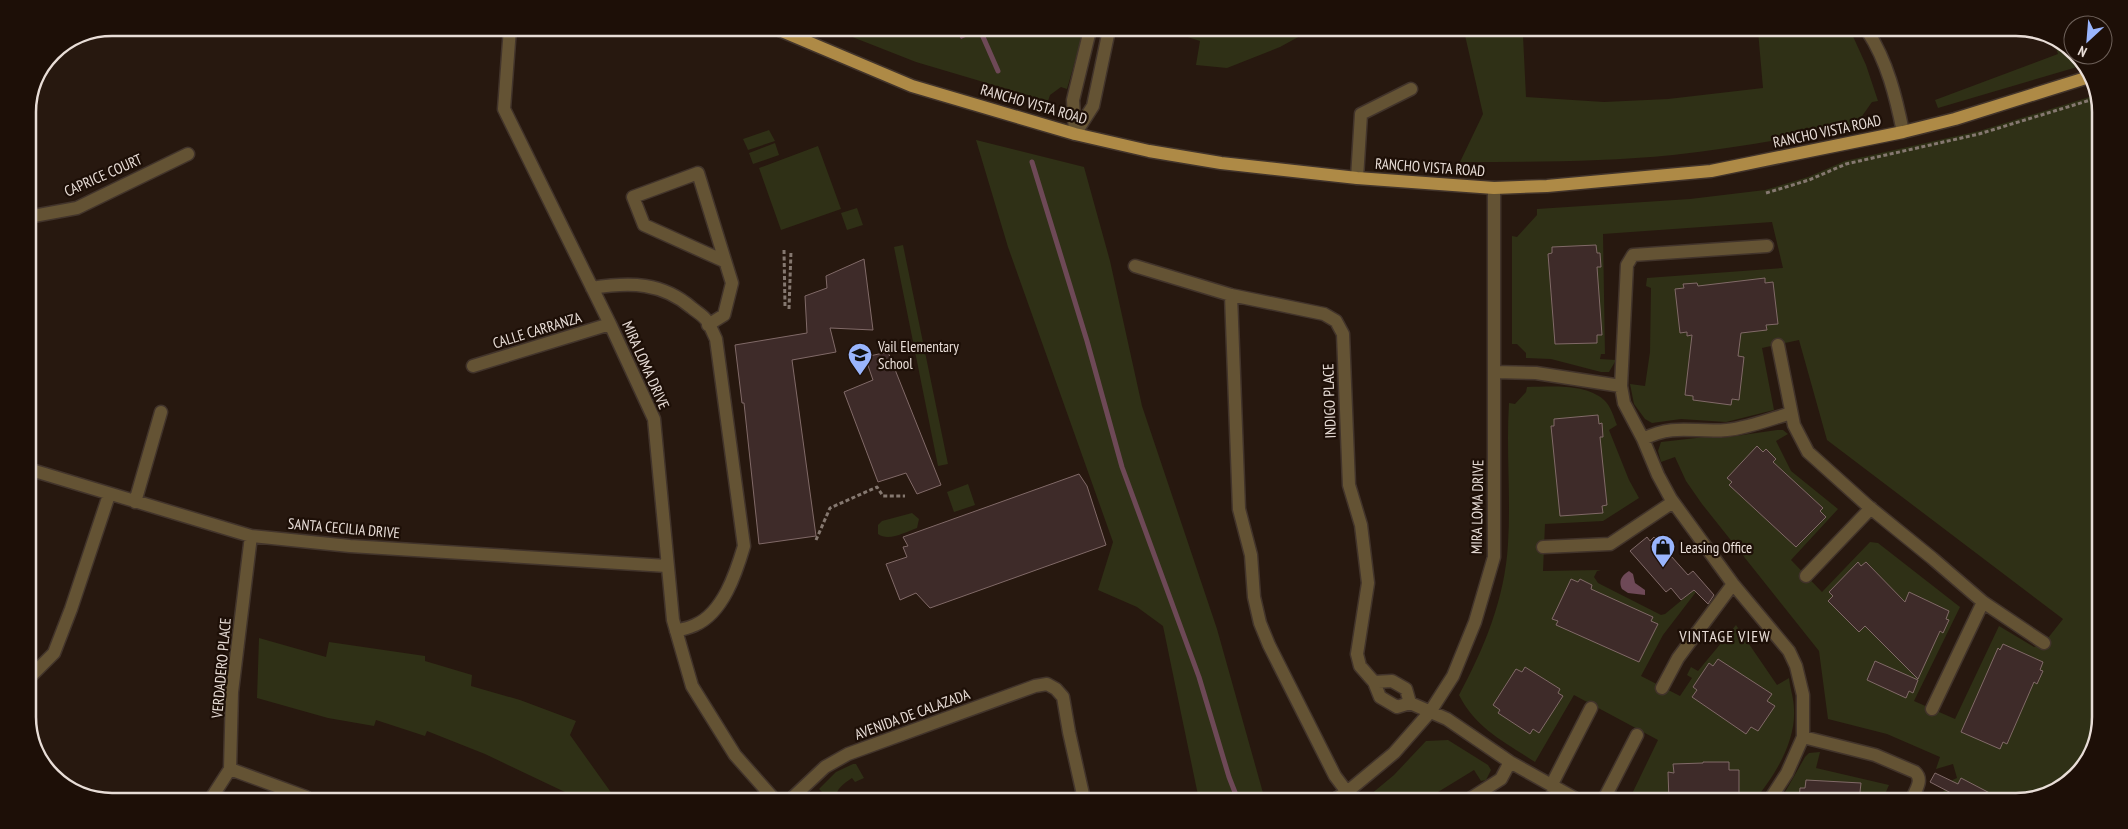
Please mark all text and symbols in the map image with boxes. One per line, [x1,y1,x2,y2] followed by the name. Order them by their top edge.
[2063,15,2113,65] north arrow
[2075,42,2090,61] text: N
[978,80,1090,128] street label: RANCHO VISTA ROAD
[1771,110,1883,152] street label: RANCHO VISTA ROAD
[61,149,145,201] street label: CAPRICE COURT
[1374,154,1486,180] street label: RANCHO VISTA ROAD
[490,307,585,353] street label: CALLE CARRANZA
[618,318,674,412] street label: MIRA LOMA DRIVE
[877,337,959,373] place label: Vail Elementary School
[847,342,873,376] school or university icon: Vail Elementary School
[1318,363,1340,439] street label: INDIGO PLACE
[1467,460,1487,554] street label: MIRA LOMA DRIVE
[287,514,401,542] street label: SANTA CECILIA DRIVE
[1650,534,1676,568] shop icon: Leasing Office
[1680,538,1752,557] place label: Leasing Office
[207,617,235,720] street label: VERDADERO PLACE
[1678,626,1771,646] district label: VINTAGE VIEW
[852,684,973,744] street label: AVENIDA DE CALAZADA

